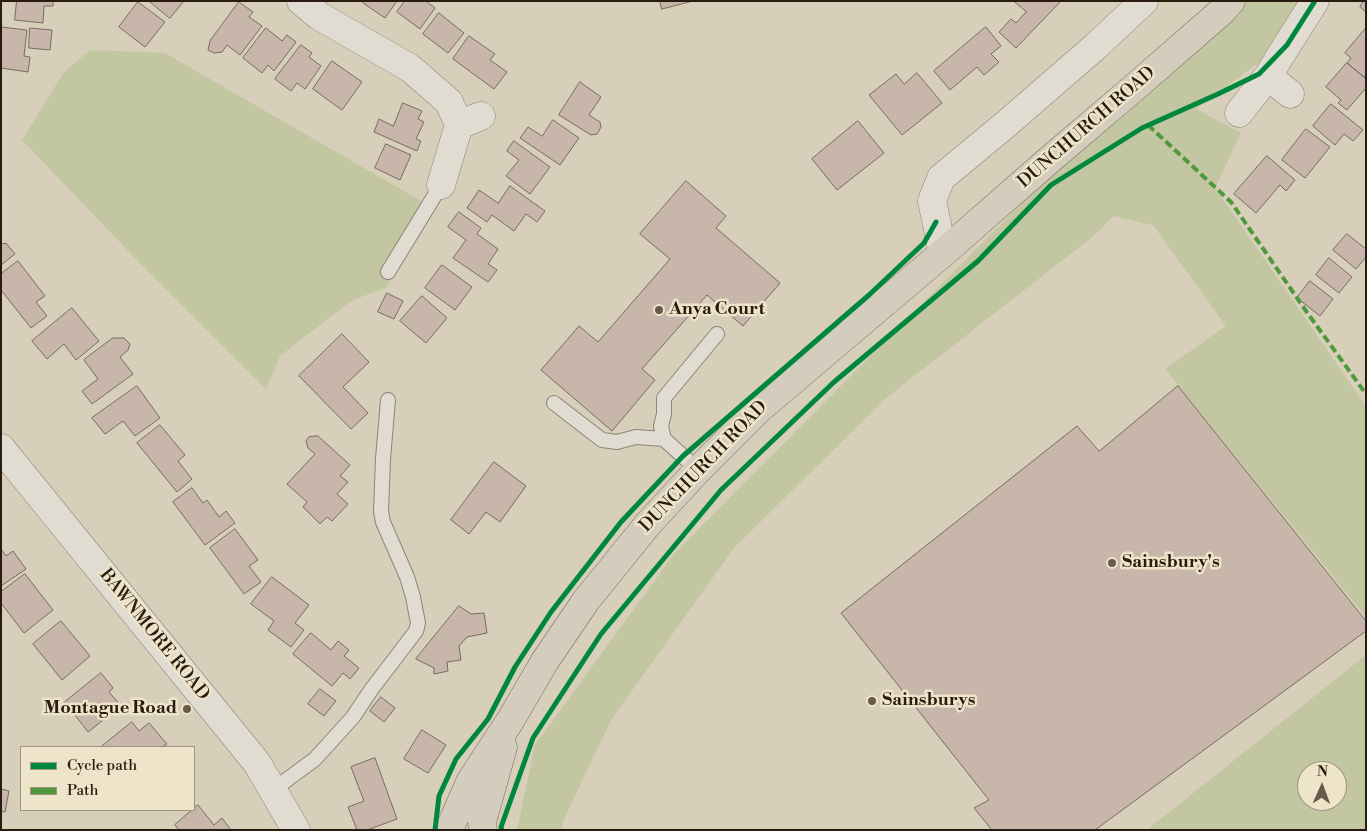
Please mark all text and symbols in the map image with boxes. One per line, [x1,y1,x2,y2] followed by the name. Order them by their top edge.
[1014,63,1160,193] street label: DUNCHURCH ROAD
[669,299,765,321] place label: Anya Court
[653,304,665,316] marker: Anya Court
[636,397,772,537] street label: DUNCHURCH ROAD
[1122,552,1220,574] place label: Sainsbury's
[1106,557,1118,569] marker: Sainsbury's
[94,565,214,705] street label: BAWNMORE ROAD
[882,690,975,712] place label: Sainsburys
[866,695,878,707] marker: Sainsburys
[43,698,177,720] place label: Montague Road
[181,703,193,715] marker: Montague Road
[20,746,195,811] legend
[67,756,137,775] text: Cycle path
[1297,761,1347,811] north arrow
[1317,763,1328,781] text: N
[67,781,99,800] text: Path

